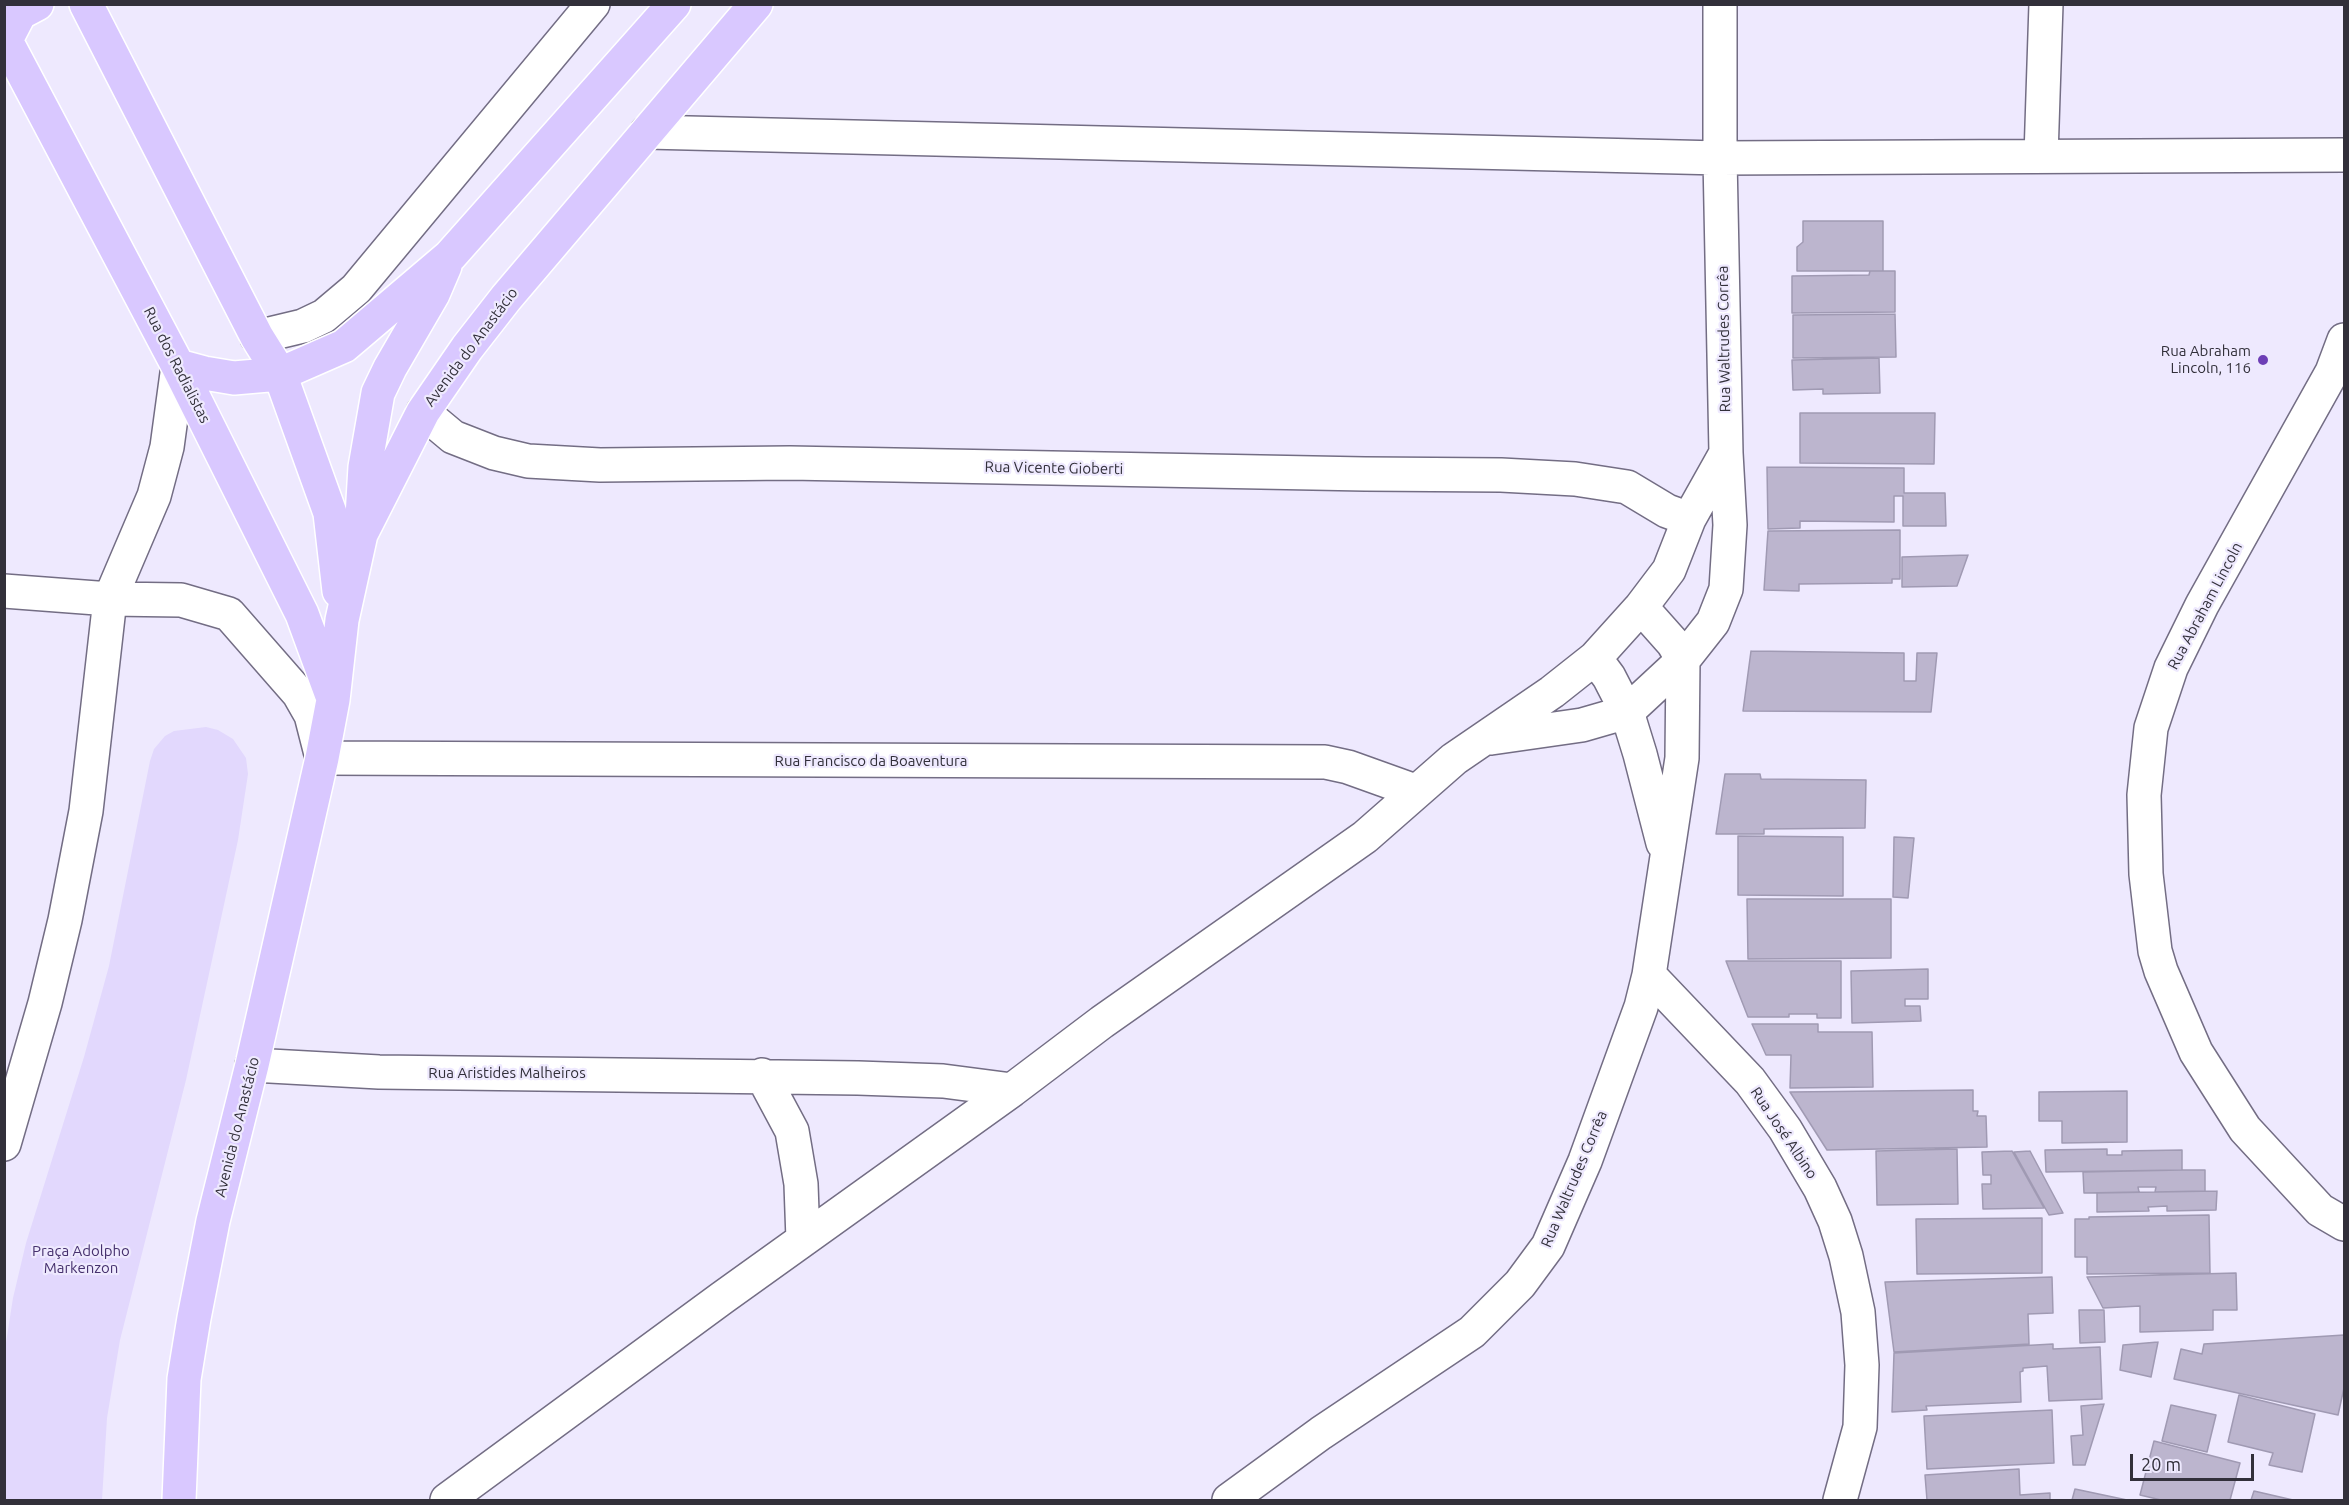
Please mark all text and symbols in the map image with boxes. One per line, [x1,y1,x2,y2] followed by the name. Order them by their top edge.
[1714,265,1734,413] street label: Rua Waltrudes Corrêa
[421,284,521,410] street label: Avenida do Anastácio
[140,304,214,426] street label: Rua dos Radialistas
[2161,342,2251,377] place label: Rua Abraham Lincoln, 116
[2256,353,2270,367] marker: Rua Abraham Lincoln, 116
[985,458,1123,478] street label: Rua Vicente Gioberti
[2164,539,2246,673] street label: Rua Abraham Lincoln
[775,752,967,770] street label: Rua Francisco da Boaventura
[211,1055,263,1199] street label: Avenida do Anastácio
[428,1064,586,1082] street label: Rua Aristides Malheiros
[1747,1084,1821,1182] street label: Rua José Albino
[1537,1108,1611,1250] street label: Rua Waltrudes Corrêa
[32,1242,130,1277] park label: Praça Adolpho Markenzon
[2133,1442,2258,1480] scale bar
[2141,1454,2181,1474] text: 20 m

